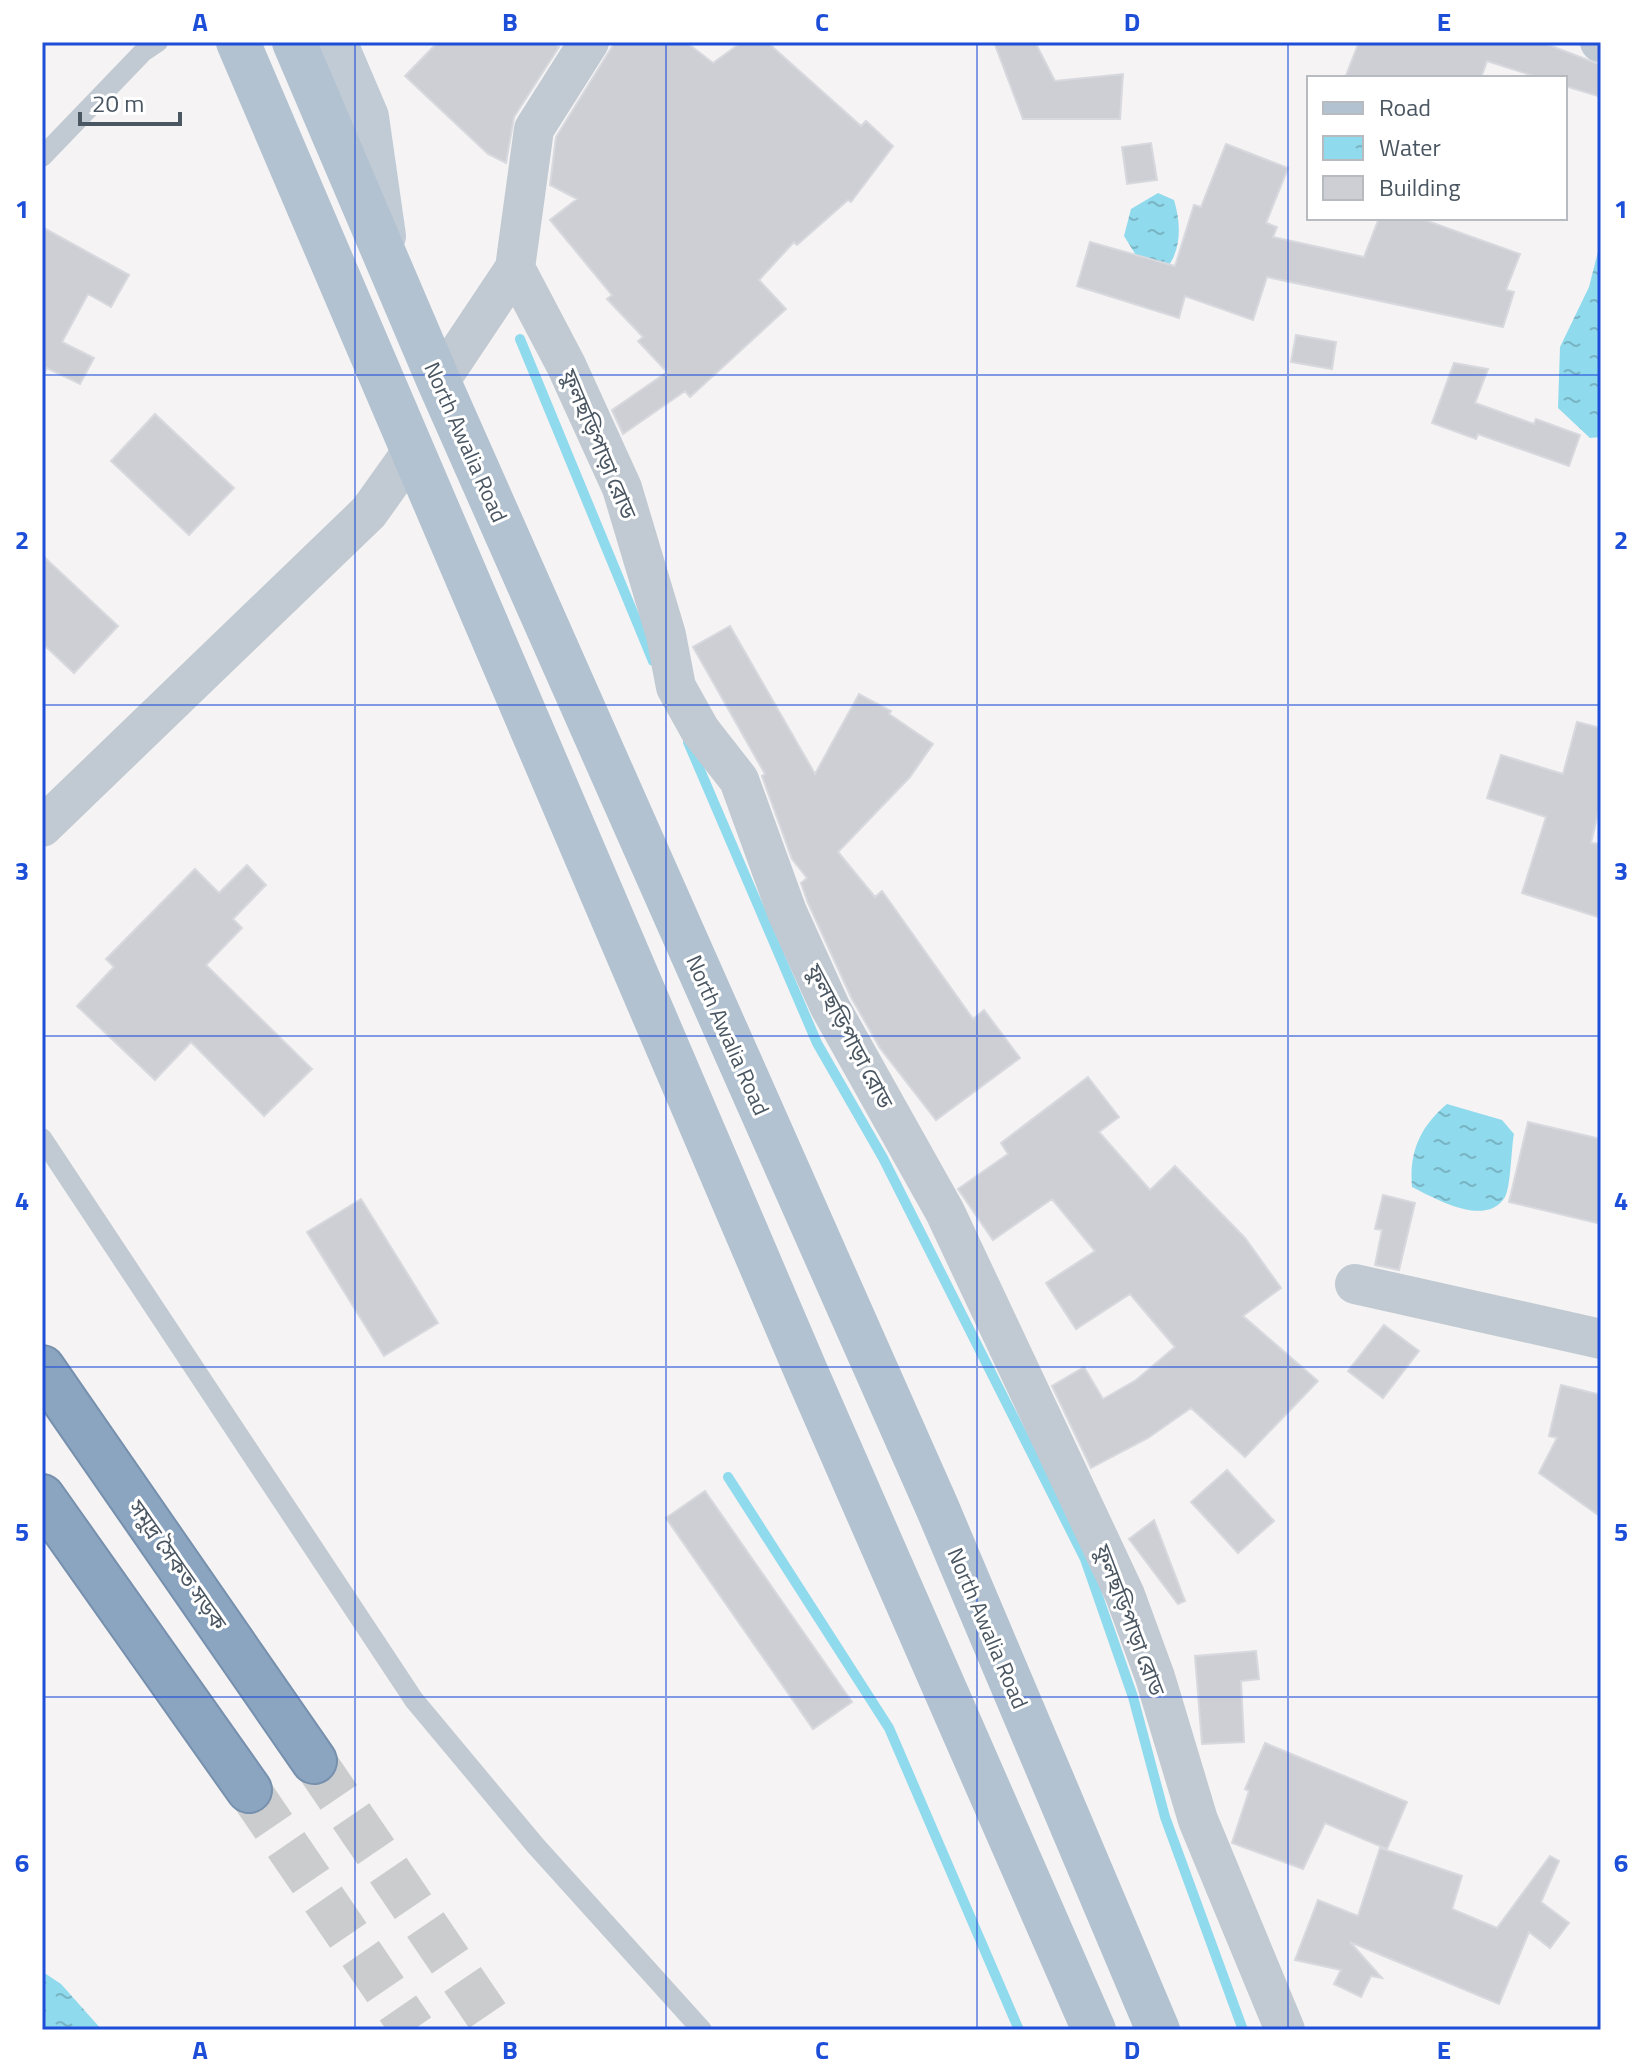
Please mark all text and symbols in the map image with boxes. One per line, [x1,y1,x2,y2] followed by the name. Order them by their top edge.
[192,2,208,41] text: A
[502,2,518,41] text: B
[815,2,829,41] text: C
[1124,2,1140,41] text: D
[1437,2,1451,41] text: E
[80,76,180,126] scale bar
[1307,76,1567,220] legend
[92,85,144,121] text: 20 m
[1379,89,1431,125] text: Road
[1379,129,1441,165] text: Water
[1379,169,1461,205] text: Building
[15,189,29,228] text: 1
[1614,189,1628,228] text: 1
[415,356,517,528] street label: North Awalia Road
[552,363,646,525] street label: ফুলছড়িপাড়া রোড
[15,520,29,559] text: 2
[1614,520,1628,559] text: 2
[15,851,29,890] text: 3
[1614,851,1628,890] text: 3
[677,949,779,1121] street label: North Awalia Road
[797,957,903,1115] street label: ফুলছড়িপাড়া রোড
[15,1181,29,1220] text: 4
[1614,1181,1628,1220] text: 4
[120,1492,236,1637] street label: সমুদ্র সৈকত সড়ক
[15,1512,29,1551] text: 5
[1614,1512,1628,1551] text: 5
[1085,1538,1175,1701] street label: ফুলছড়িপাড়া রোড
[939,1542,1037,1714] street label: North Awalia Road
[15,1843,29,1882] text: 6
[1614,1843,1628,1882] text: 6
[192,2030,208,2069] text: A
[502,2030,518,2069] text: B
[815,2030,829,2069] text: C
[1124,2030,1140,2069] text: D
[1437,2030,1451,2069] text: E

